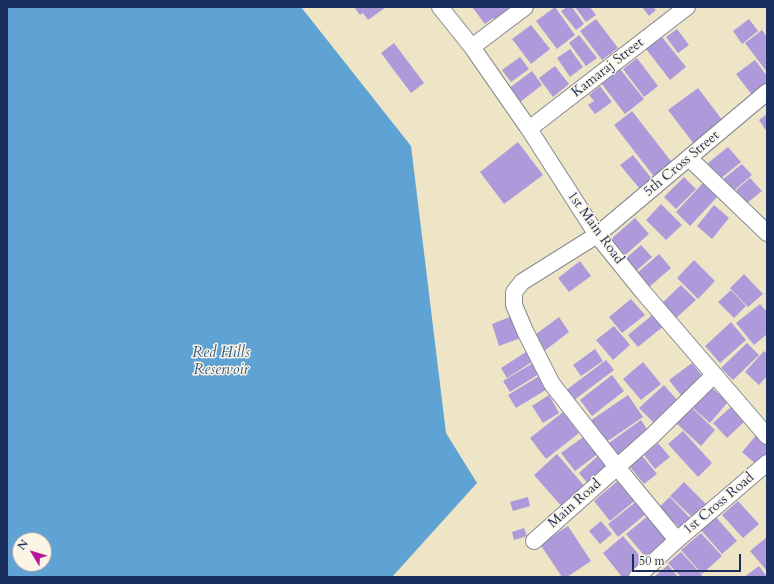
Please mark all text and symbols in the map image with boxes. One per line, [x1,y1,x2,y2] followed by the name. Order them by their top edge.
[569,35,647,101] street label: Kamaraj Street
[641,128,723,200] street label: 5th Cross Street
[563,188,627,268] street label: 1st Main Road
[192,345,250,380] water label: Red Hills Reservoir
[680,470,758,538] street label: 1st Cross Road
[545,476,605,532] street label: Main Road
[12,532,52,572] north arrow
[14,537,32,553] text: N
[634,546,743,572] scale bar
[639,553,665,569] text: 50 m

